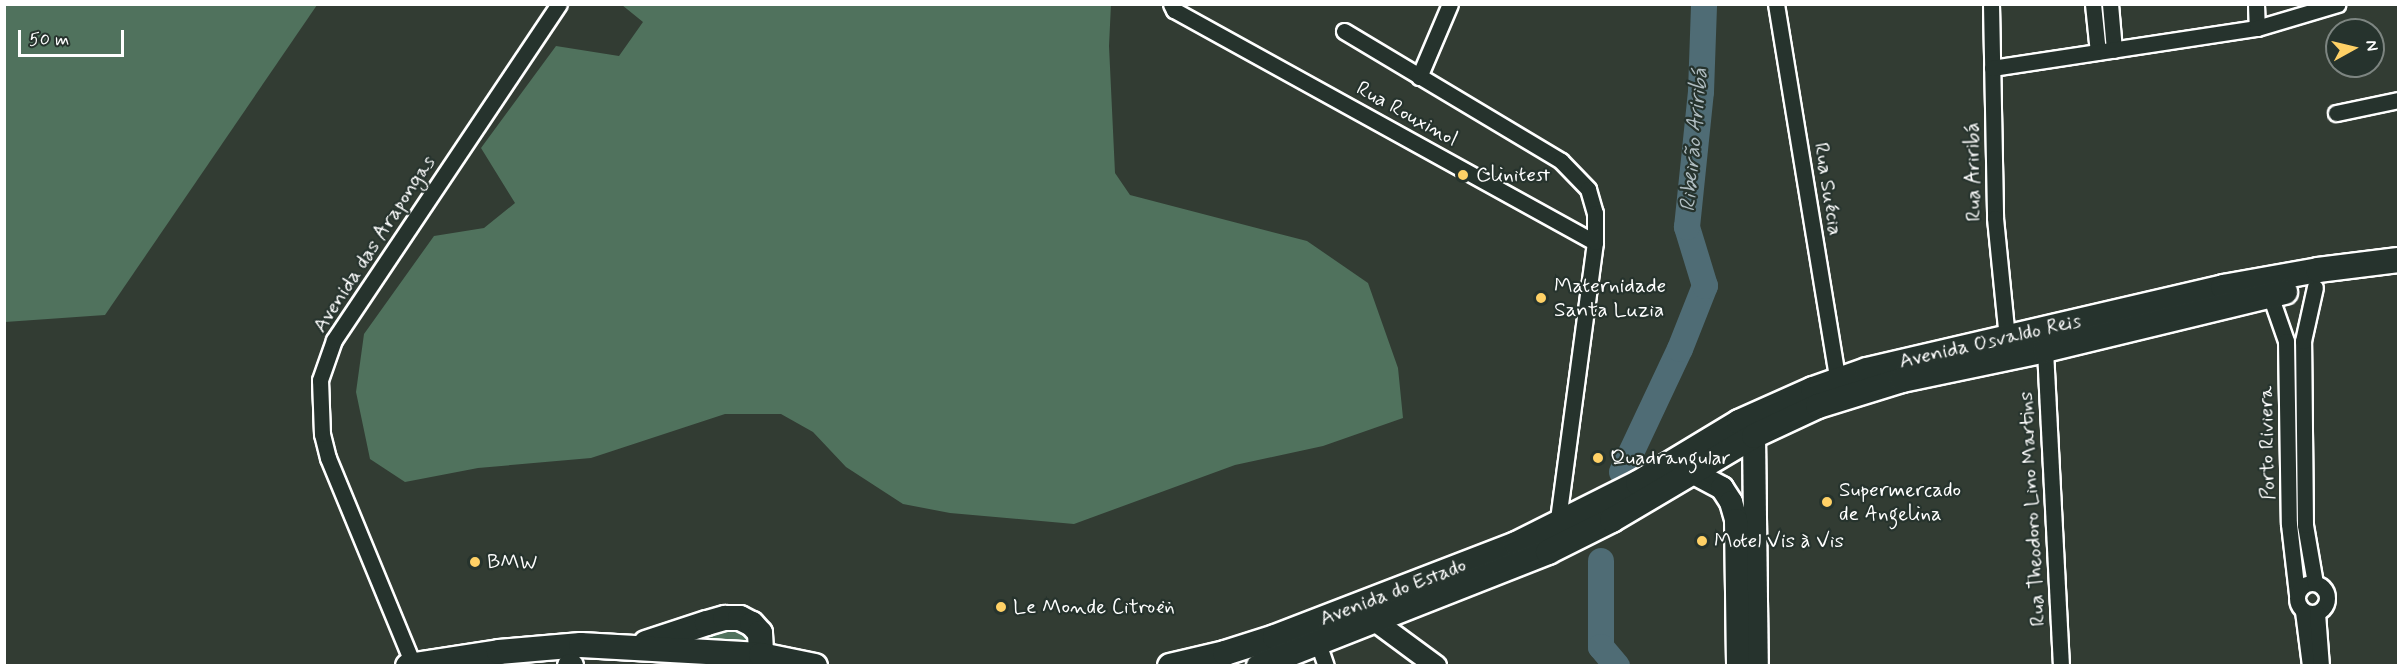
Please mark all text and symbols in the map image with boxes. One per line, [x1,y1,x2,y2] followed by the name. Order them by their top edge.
[21,18,128,56] scale bar
[2325,18,2385,78] north arrow
[29,28,69,52] text: 50 m
[2360,39,2382,52] text: N
[1676,67,1714,213] water label: Ribeirão Ariribá
[1352,76,1462,152] street label: Rua Rouxinol
[1960,122,1986,222] street label: Rua Ariribá
[1808,142,1848,236] street label: Rua Suécia
[307,151,441,337] street label: Avenida das Arapongas
[1476,162,1550,188] place label: Clinitest
[1454,166,1472,184] marker: Clinitest
[1554,273,1666,323] place label: Maternidade Santa Luzia
[1532,289,1550,307] marker: Maternidade Santa Luzia
[1898,308,2082,374] street label: Avenida Osvaldo Reis
[2253,386,2281,500] street label: Porto Riviera
[2013,391,2051,627] street label: Rua Theodoro Lino Martins
[1610,445,1731,471] place label: Quadrangular
[1591,451,1605,465] marker: Quadrangular
[1839,477,1961,527] place label: Supermercado de Angelina
[1820,495,1834,509] marker: Supermercado de Angelina
[1714,528,1844,554] place label: Motel Vis à Vis
[1695,534,1709,548] marker: Motel Vis à Vis
[487,549,537,575] place label: BMW
[1316,552,1470,632] street label: Avenida do Estado
[468,555,482,569] marker: BMW
[1013,594,1171,620] place label: Le Monde Citroën
[994,600,1008,614] marker: Le Monde Citroën

